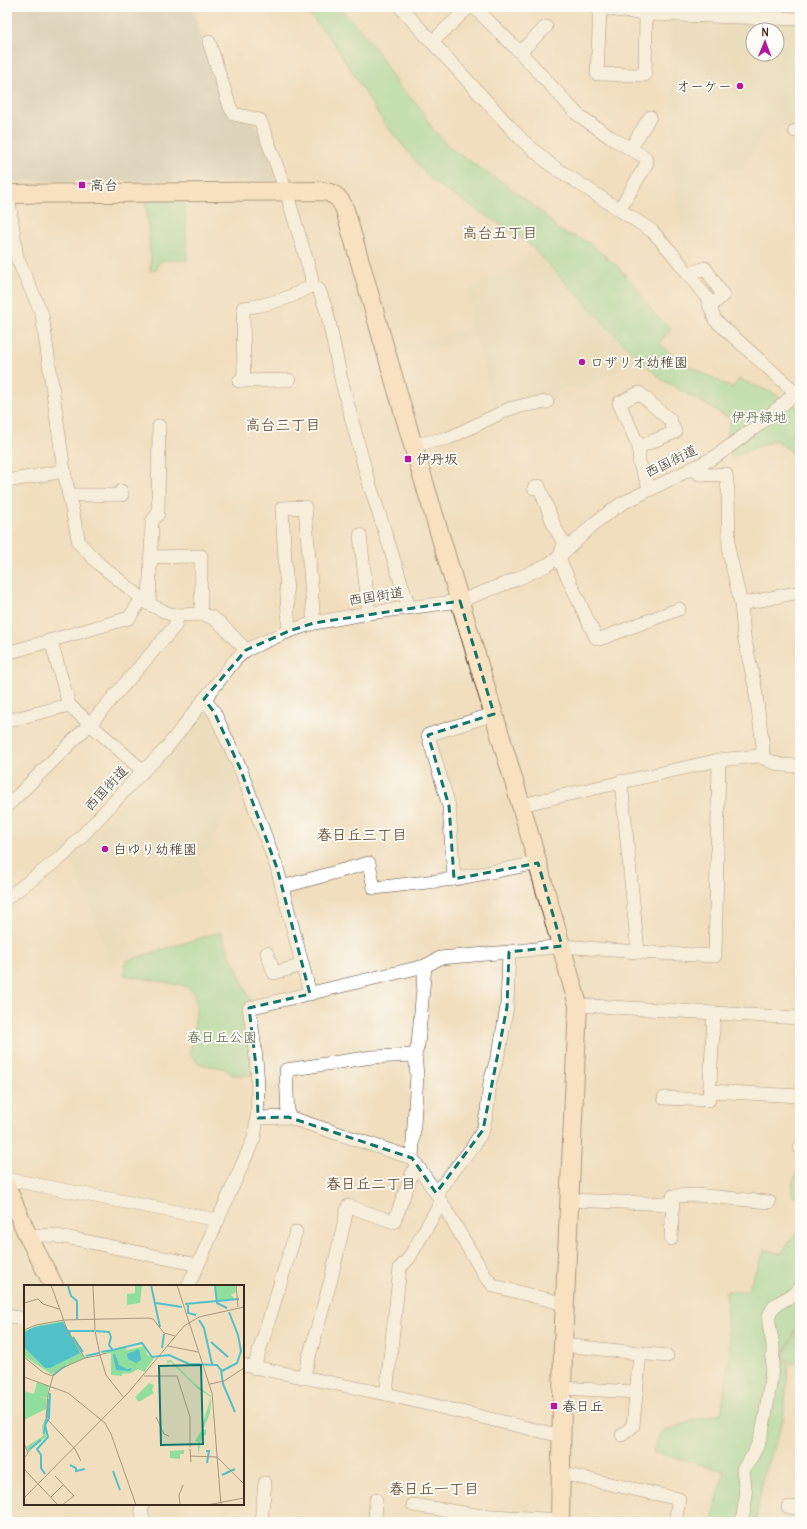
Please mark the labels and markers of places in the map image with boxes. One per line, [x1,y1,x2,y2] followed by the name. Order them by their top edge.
[676,77,732,95] place label: オーケー
[735,81,745,91] marker: オーケー
[90,176,118,194] place label: 高台
[77,180,87,190] marker: 高台
[590,353,688,371] place label: ロザリオ幼稚園
[577,357,587,367] marker: ロザリオ幼稚園
[416,450,458,468] place label: 伊丹坂
[403,454,413,464] marker: 伊丹坂
[113,840,197,858] place label: 白ゆり幼稚園
[100,844,110,854] marker: 白ゆり幼稚園
[562,1397,604,1415] place label: 春日丘
[549,1401,559,1411] marker: 春日丘

